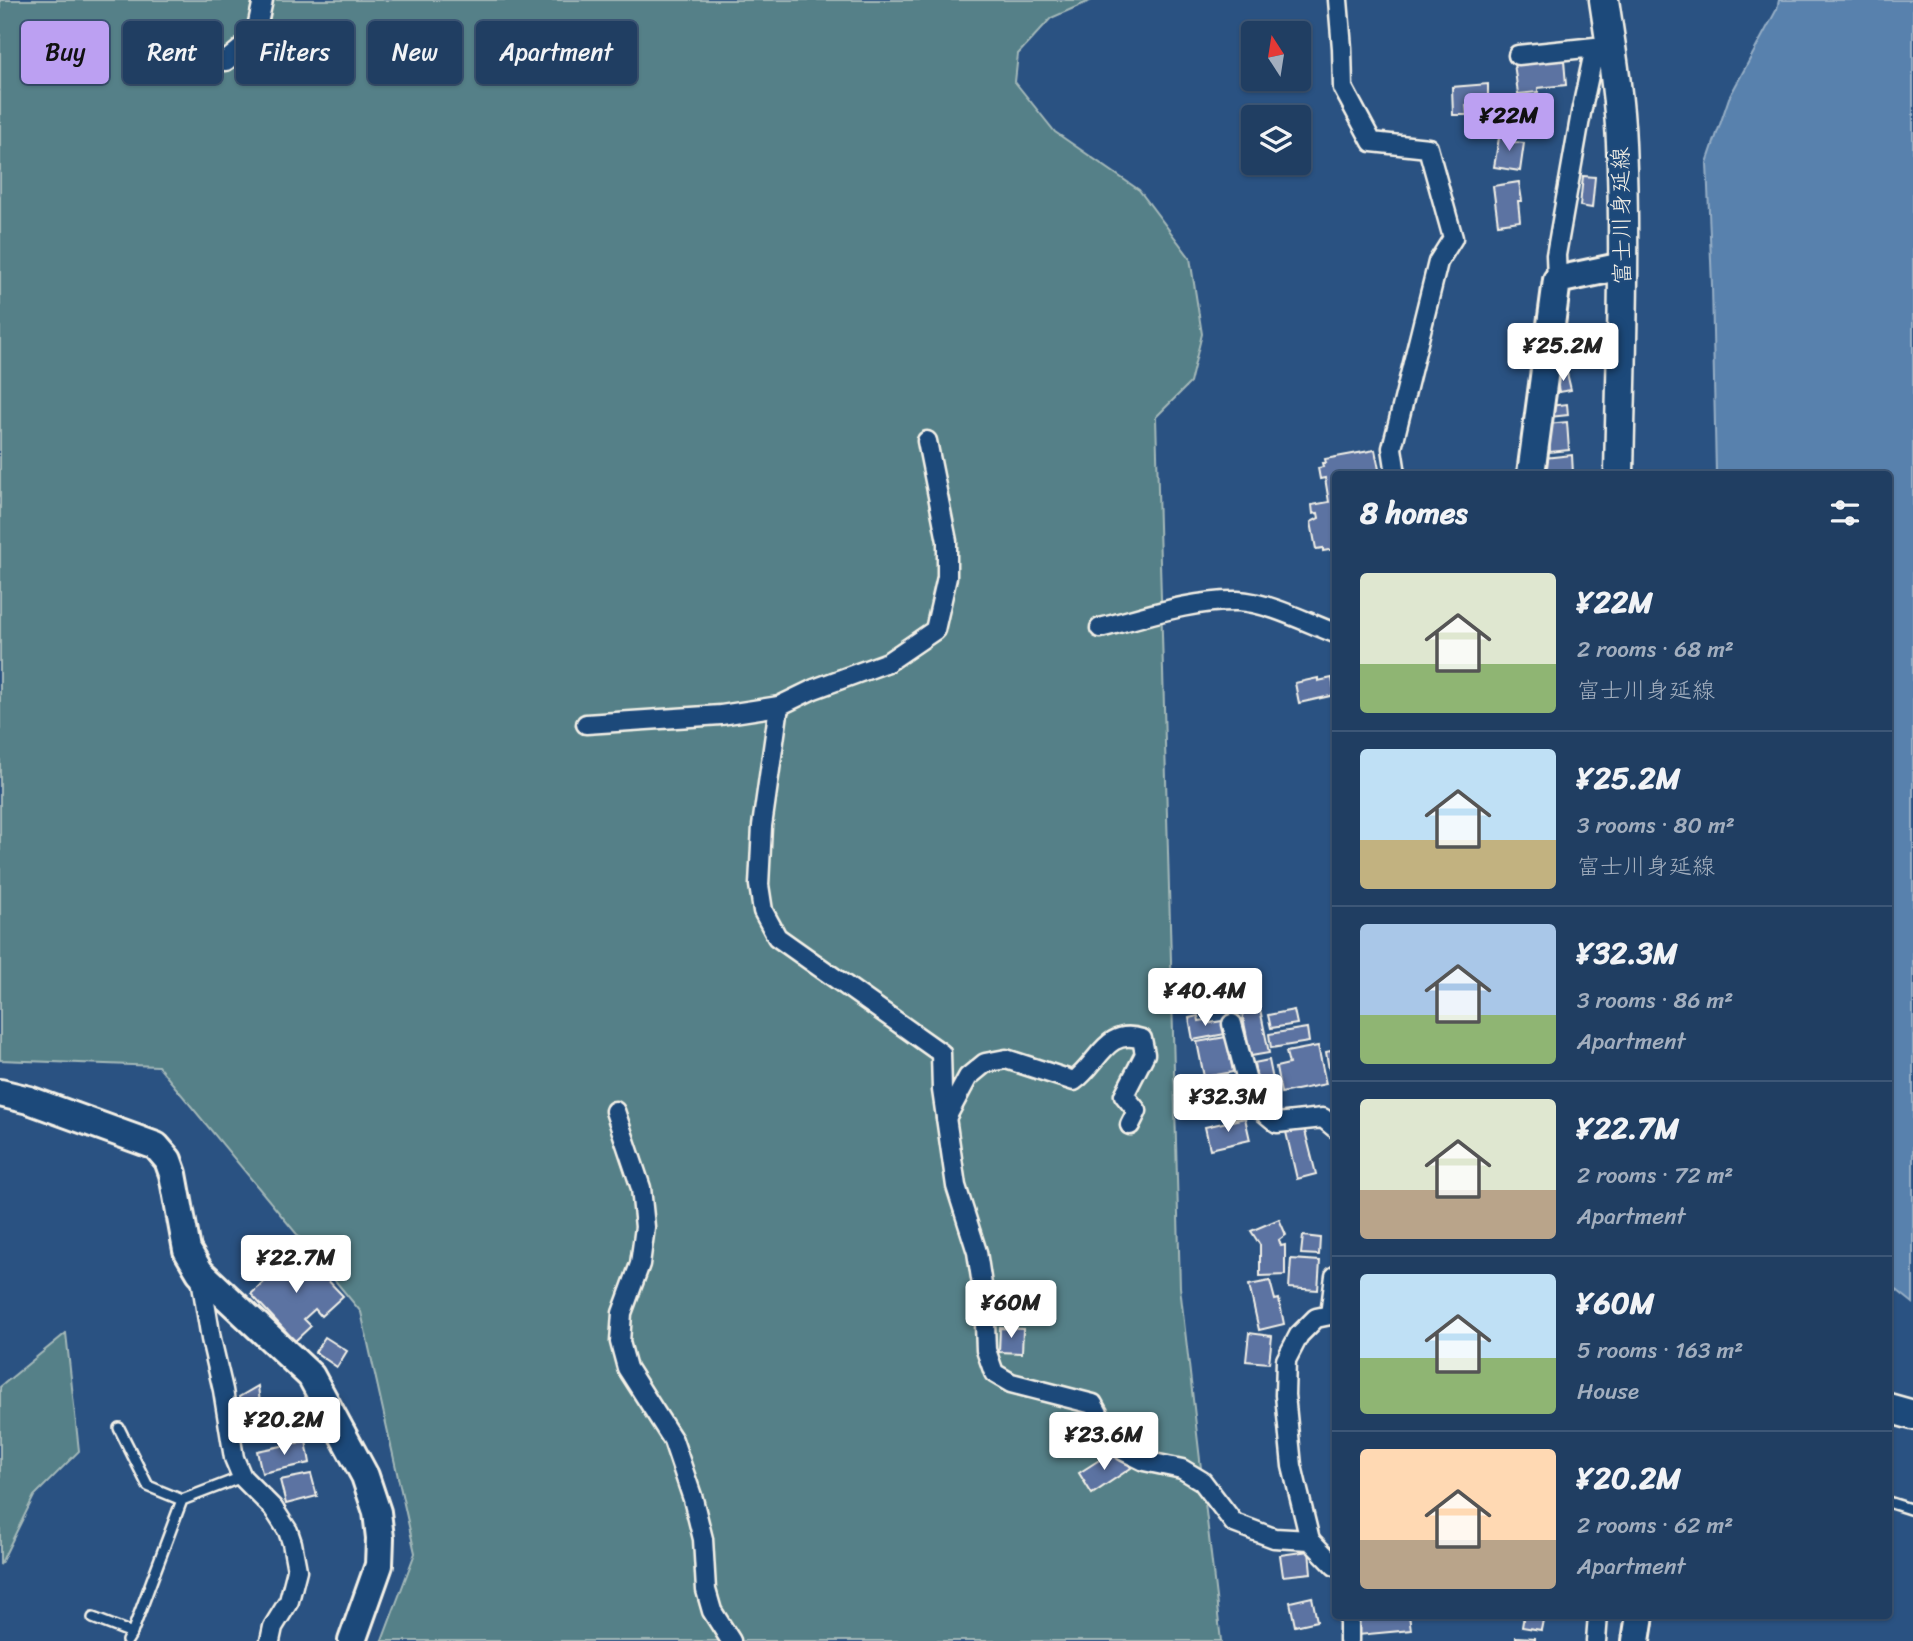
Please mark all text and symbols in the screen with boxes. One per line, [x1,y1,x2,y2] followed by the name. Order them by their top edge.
[21,21,109,84] chip: Buy
[123,21,222,84] chip: Rent
[236,21,354,84] chip: Filters
[368,21,462,84] chip: New
[476,21,637,84] chip: Apartment
[1241,21,1311,91] north arrow
[1241,21,1311,175] map controls
[1468,94,1550,153] pin: ¥22M
[1480,95,1538,136] text: ¥22M
[1241,105,1311,175] button: layers
[1600,147,1643,285] street label: 富士川身延線
[1506,324,1620,383] pin: ¥25.2M
[1523,325,1603,366] text: ¥25.2M
[1360,486,1468,540] text: 8 homes
[1826,494,1864,532] icon: filters
[1577,575,1653,629] text: ¥22M
[1416,601,1500,685] icon: home
[1577,629,1734,670] text: 2 rooms · 68 m²
[1577,670,1715,711] text: 富士川身延線
[1577,751,1680,805] text: ¥25.2M
[1416,777,1500,861] icon: home
[1577,805,1735,846] text: 3 rooms · 80 m²
[1577,846,1715,887] text: 富士川身延線
[1577,926,1677,980] text: ¥32.3M
[1416,952,1500,1036] icon: home
[1148,968,1262,1028] pin: ¥40.4M
[1164,970,1246,1011] text: ¥40.4M
[1577,980,1733,1021] text: 3 rooms · 86 m²
[1577,1021,1686,1062] text: Apartment
[1171,1074,1285,1134] pin: ¥32.3M
[1189,1076,1267,1117] text: ¥32.3M
[1577,1101,1679,1155] text: ¥22.7M
[1416,1127,1500,1211] icon: home
[1577,1155,1733,1196] text: 2 rooms · 72 m²
[1577,1196,1686,1237] text: Apartment
[239,1236,353,1295] pin: ¥22.7M
[257,1237,335,1278] text: ¥22.7M
[1577,1276,1654,1330] text: ¥60M
[970,1280,1052,1340] pin: ¥60M
[981,1282,1041,1323] text: ¥60M
[1416,1302,1500,1386] icon: home
[1577,1330,1743,1371] text: 5 rooms · 163 m²
[1577,1371,1639,1412] text: House
[227,1398,341,1457] pin: ¥20.2M
[244,1399,324,1440] text: ¥20.2M
[1047,1412,1161,1472] pin: ¥23.6M
[1065,1414,1143,1455] text: ¥23.6M
[1577,1451,1681,1505] text: ¥20.2M
[1416,1477,1500,1561] icon: home
[1577,1505,1733,1546] text: 2 rooms · 62 m²
[1577,1546,1686,1587] text: Apartment

